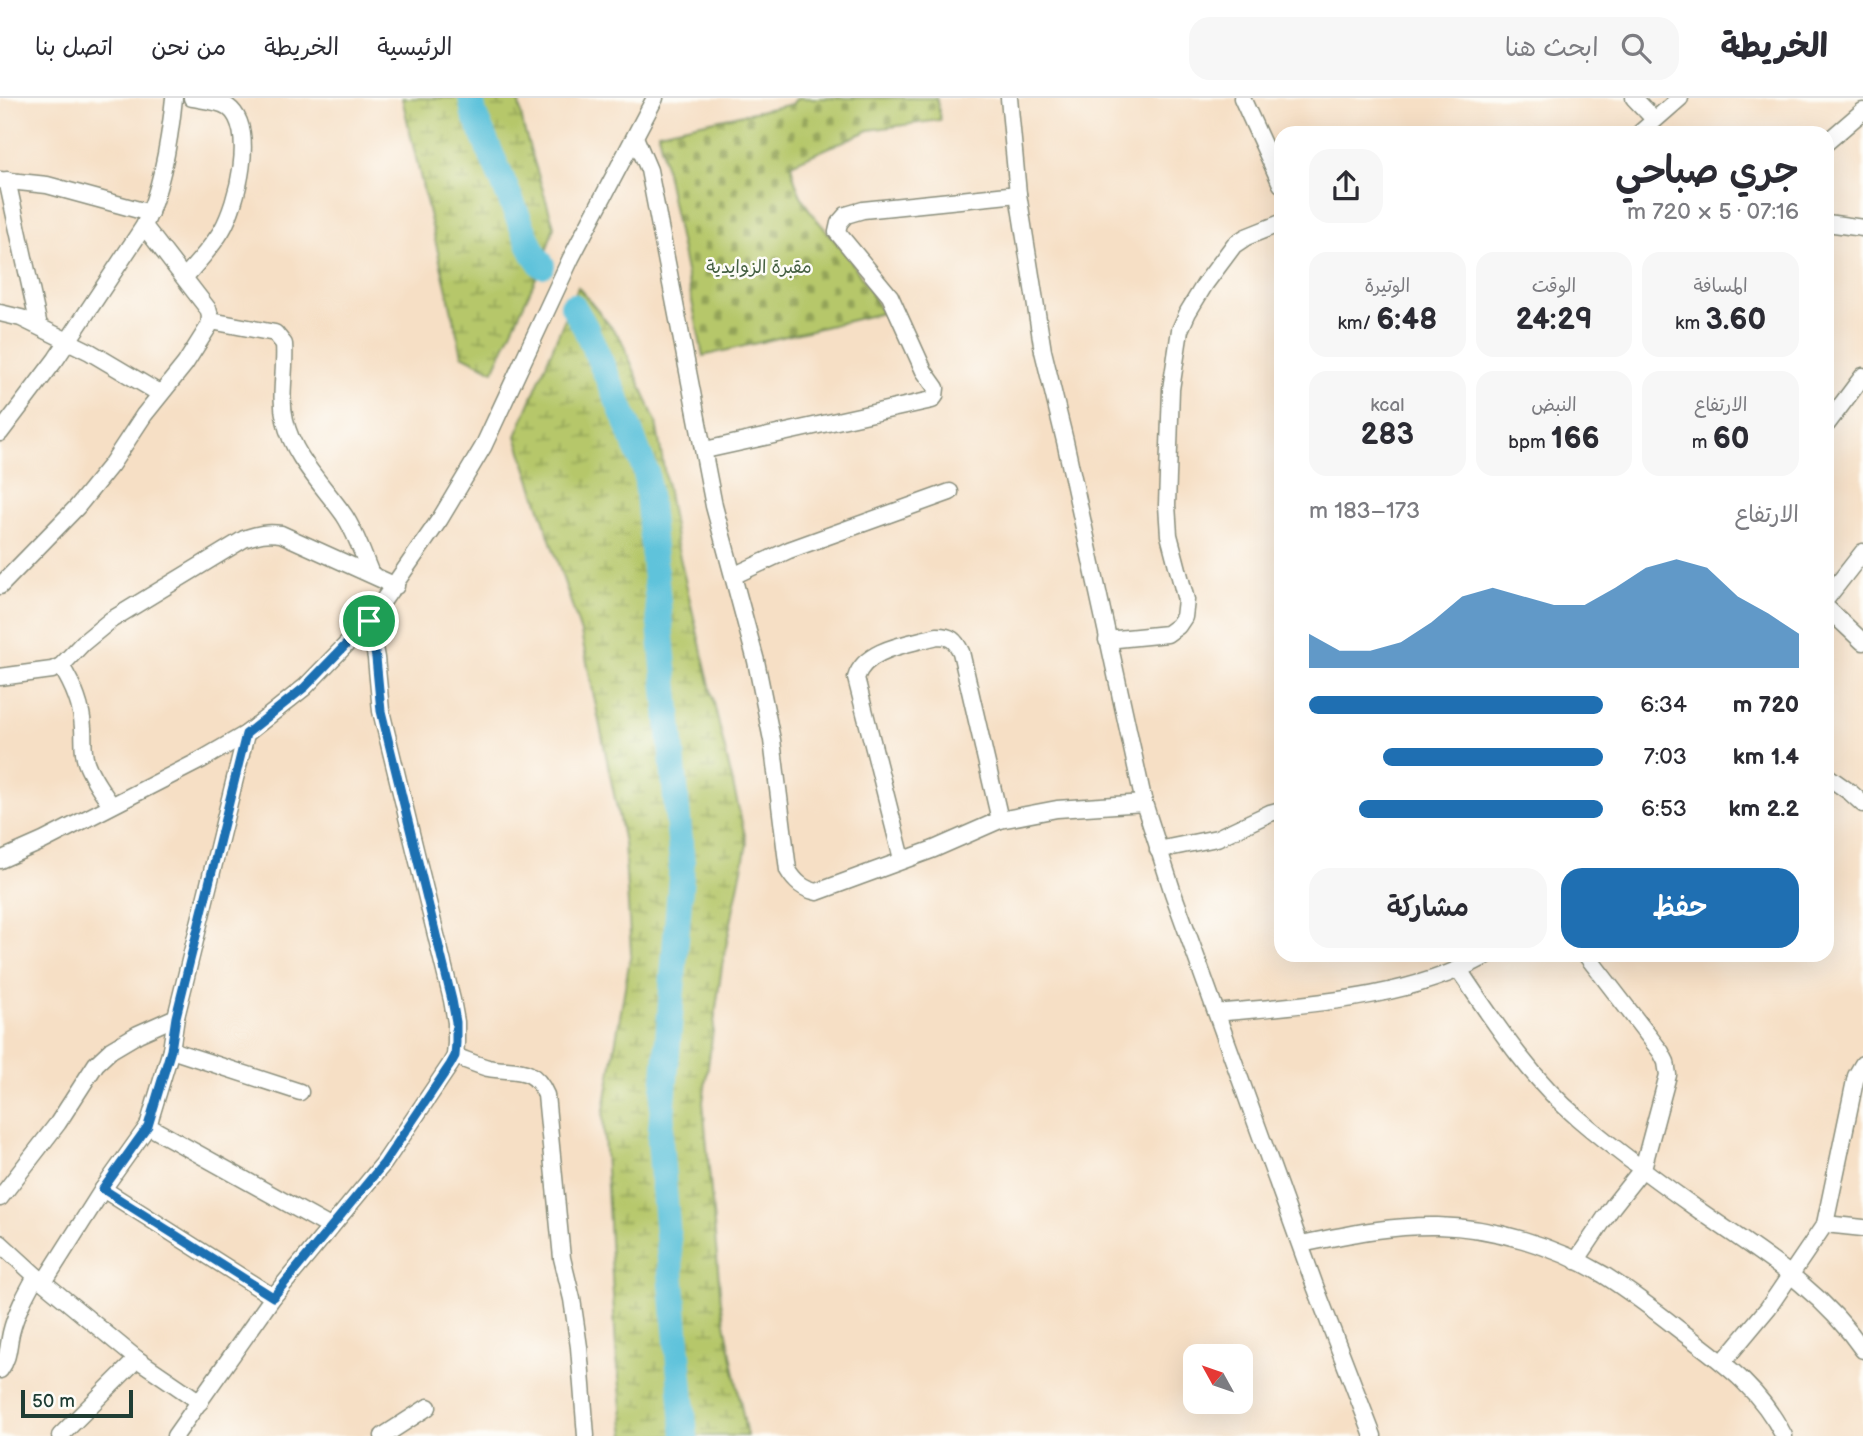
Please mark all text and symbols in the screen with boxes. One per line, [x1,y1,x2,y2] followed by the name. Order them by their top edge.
[1189,17,1679,80] search box
[1721,27,1828,67] text: الخريطة
[1617,29,1655,67] icon: search
[35,33,113,62] text: اتصل بنا
[151,33,226,62] text: من نحن
[264,33,339,62] text: الخريطة
[377,33,453,62] text: الرئيسية
[1505,33,1599,64] text: ابحث هنا
[1309,149,1383,223] button: share
[1615,149,1799,194] text: جري صباحي
[1627,198,1799,226] text: 07:16 · 5 × 720 m
[706,257,812,278] park label: مقبرة الزوايدية
[1364,275,1410,298] text: الوتيرة
[1532,275,1576,298] text: الوقت
[1694,275,1748,298] text: المسافة
[1376,302,1437,338] text: 6:48
[1515,302,1593,338] text: 24:29
[1705,302,1766,338] text: 3.60
[1337,312,1376,335] text: /km
[1675,312,1705,335] text: km
[1370,394,1404,417] text: kcal
[1531,394,1577,417] text: النبض
[1694,394,1747,417] text: الارتفاع
[1361,417,1414,453] text: 283
[1551,421,1600,457] text: 166
[1713,421,1750,457] text: 60
[1508,431,1551,454] text: bpm
[1692,431,1713,454] text: m
[1309,497,1420,525] text: 173–183 m
[1735,501,1799,529] text: الارتفاع
[339,591,399,651] pin
[350,602,388,640] icon: arrive
[1640,691,1687,719] text: 6:34
[1733,691,1799,719] text: 720 m
[1643,743,1687,771] text: 7:03
[1733,743,1799,771] text: 1.4 km
[1641,795,1687,823] text: 6:53
[1728,795,1799,823] text: 2.2 km
[1309,868,1547,948] button: مشاركة
[1561,868,1799,948] button: حفظ
[1183,1344,1253,1414] north arrow
[1183,1344,1253,1414] map controls
[21,1387,133,1419] scale bar
[32,1390,75,1413] text: 50 m

